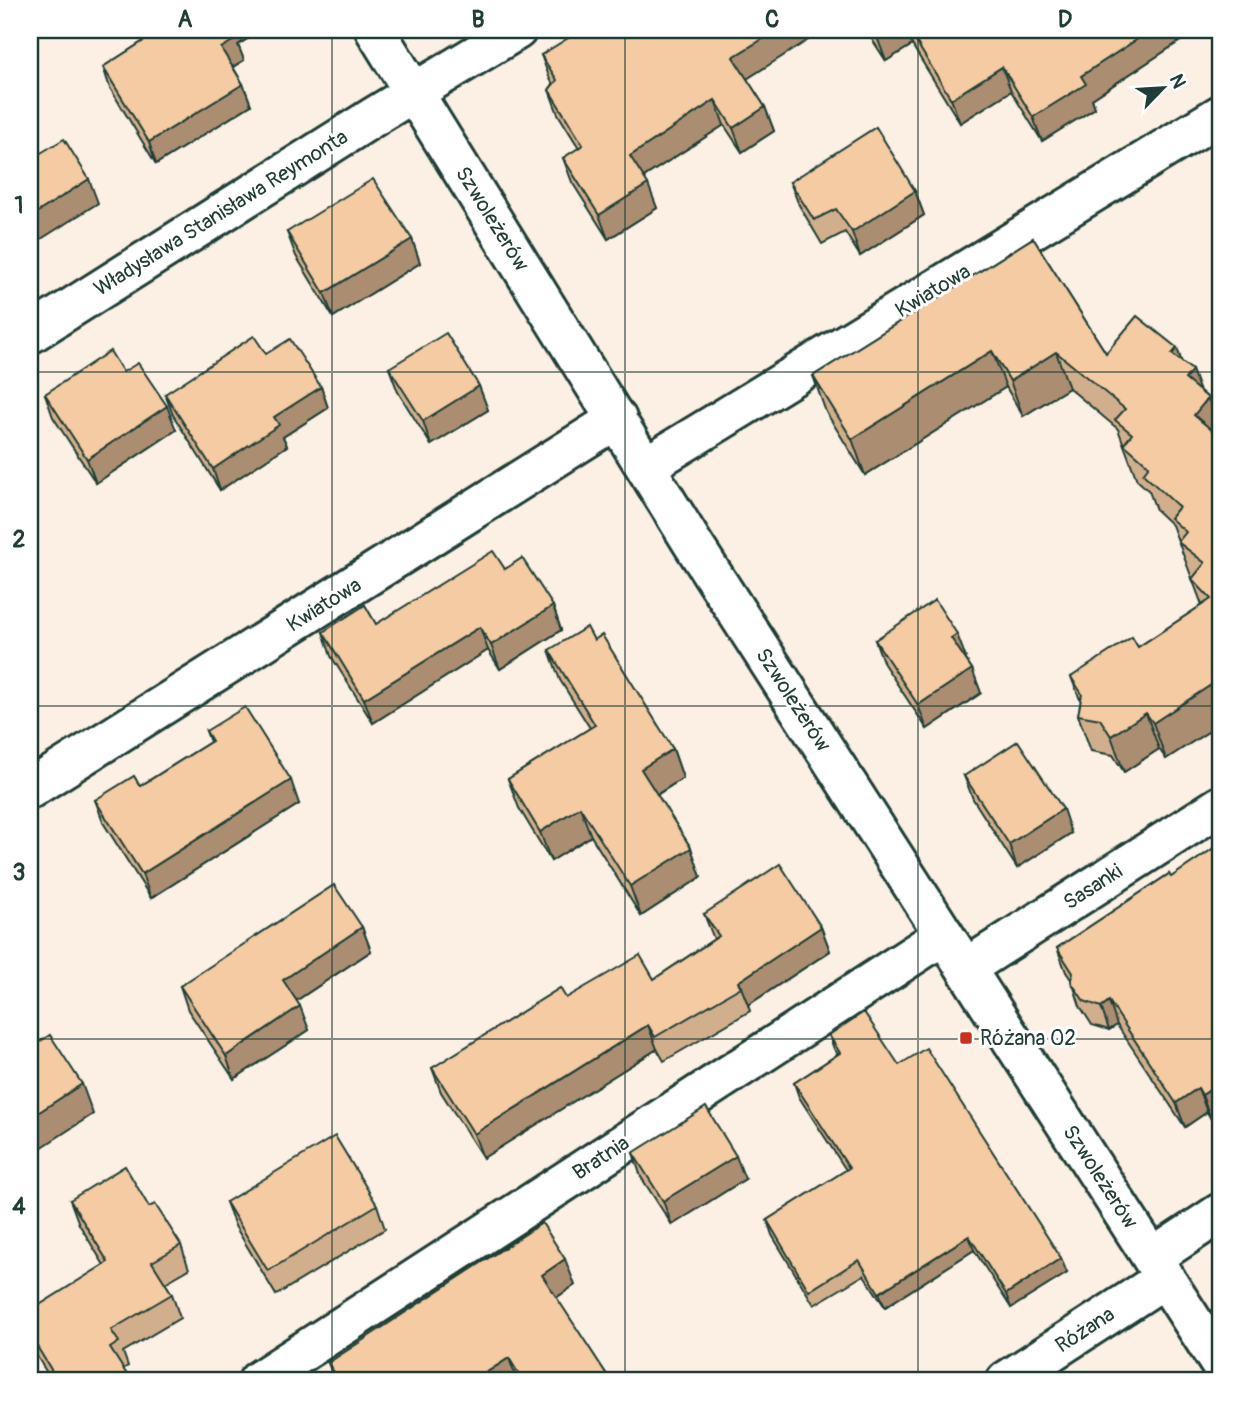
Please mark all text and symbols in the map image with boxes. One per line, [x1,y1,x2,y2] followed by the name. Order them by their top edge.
[178,5,193,34] text: A
[471,5,485,34] text: B
[765,5,779,34] text: C
[1058,5,1072,34] text: D
[1128,52,1198,122] north arrow
[1164,70,1191,92] text: N
[89,124,353,302] street label: Władysława Stanisława Reymonta
[449,162,535,276] street label: Szwoleżerów
[15,191,24,220] text: 1
[890,258,976,324] street label: Kwiatowa
[13,525,26,554] text: 2
[282,572,366,638] street label: Kwiatowa
[749,643,837,757] street label: Szwoleżerów
[13,858,25,887] text: 3
[1058,858,1128,916] street label: Sasanki
[980,1025,1076,1052] place label: Różana 02
[958,1030,974,1046] marker: Różana 02
[1056,1120,1144,1234] street label: Szwoleżerów
[567,1130,635,1186] street label: Bratnia
[12,1192,26,1221] text: 4
[1050,1301,1120,1359] street label: Różana

